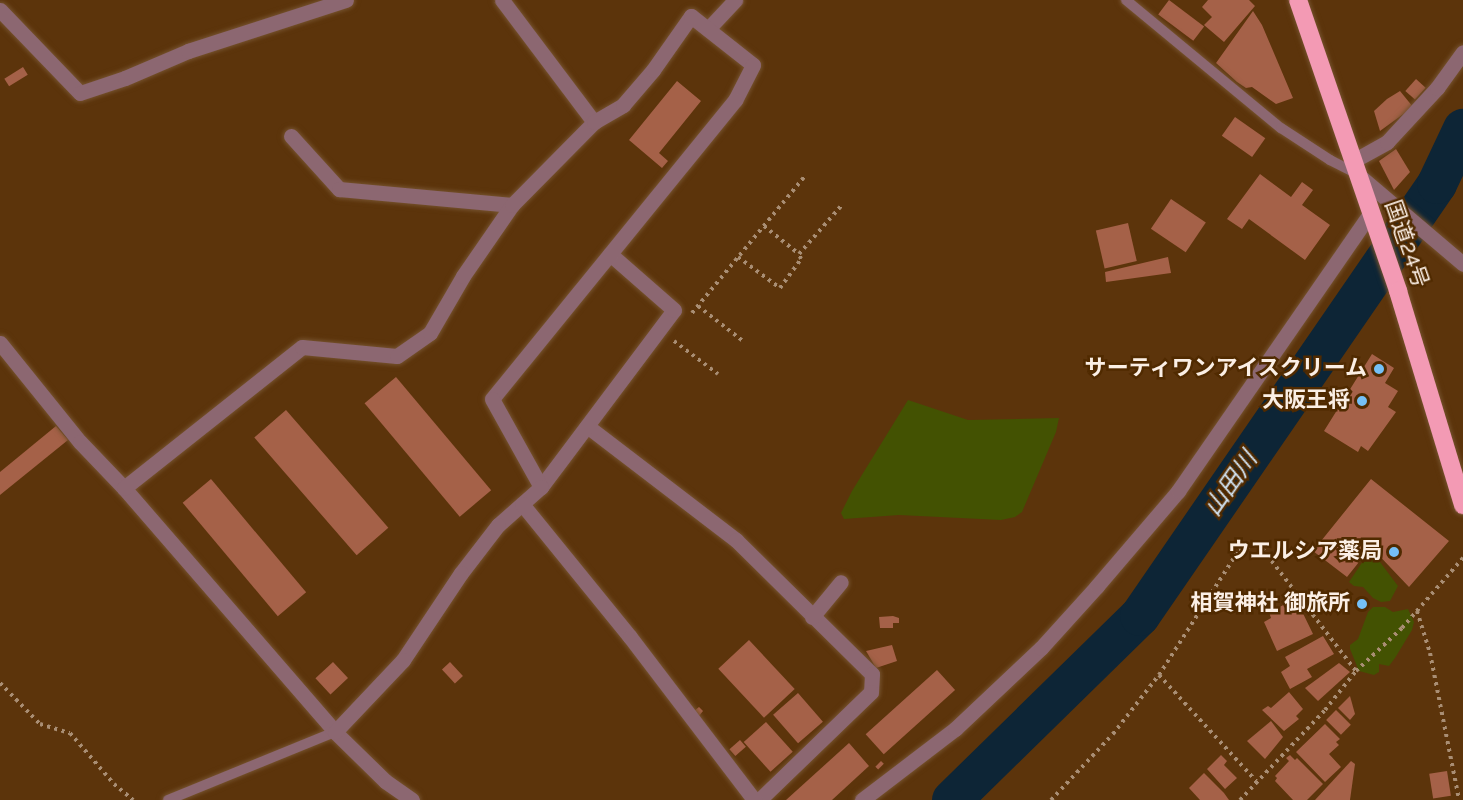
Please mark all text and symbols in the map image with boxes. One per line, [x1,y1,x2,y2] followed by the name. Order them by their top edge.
[1379,197,1433,291] street label: 国道24号
[1081,356,1367,382] place label: サーティワンアイスクリーム
[1372,362,1386,376] marker: サーティワンアイスクリーム
[1262,388,1350,414] place label: 大阪王将
[1355,394,1369,408] marker: 大阪王将
[1199,446,1263,522] water label: 山田川
[1228,539,1382,565] place label: ウエルシア薬局
[1387,545,1401,559] marker: ウエルシア薬局
[1190,591,1350,617] place label: 相賀神社 御旅所
[1355,597,1369,611] marker: 相賀神社 御旅所

